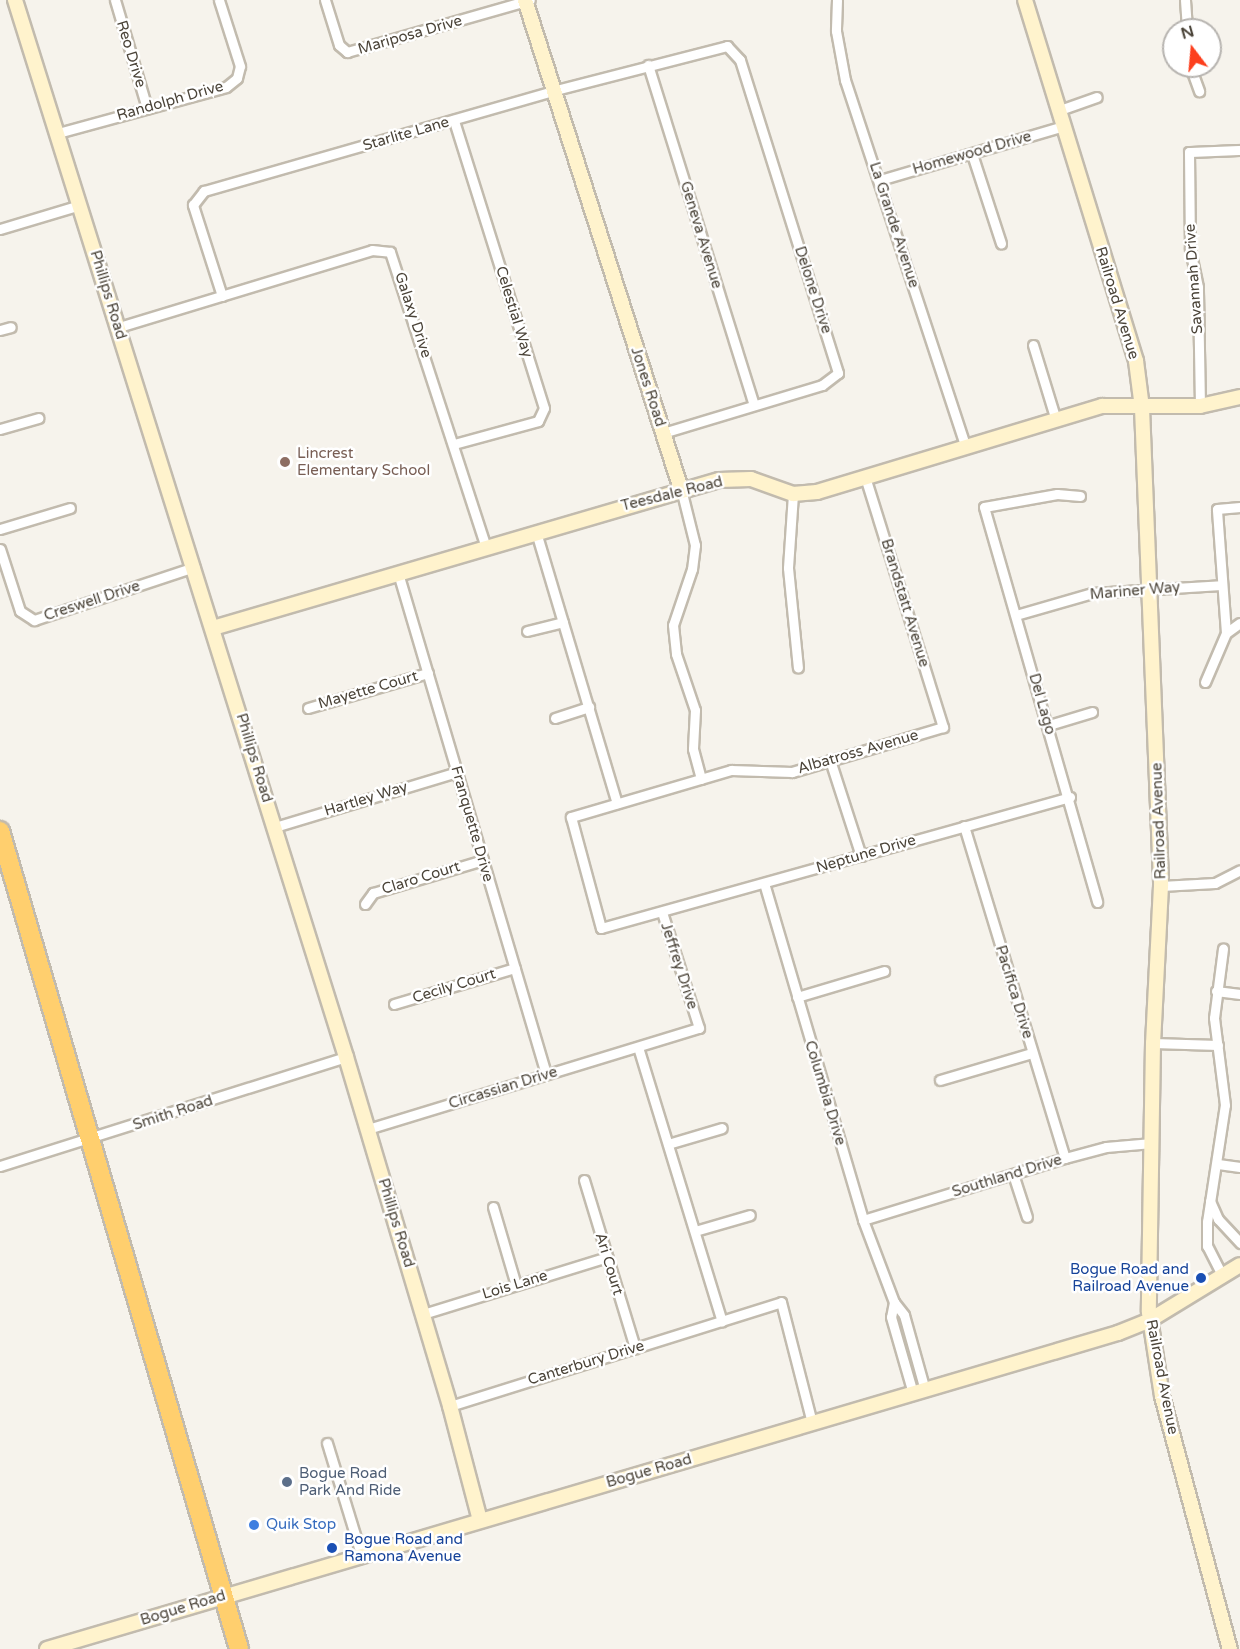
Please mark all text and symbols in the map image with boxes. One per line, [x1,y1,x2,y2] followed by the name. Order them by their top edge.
[356,12,464,58] street label: Mariposa Drive
[112,18,150,90] street label: Reo Drive
[1162,18,1222,78] north arrow
[1179,21,1197,44] text: N
[115,77,225,125] street label: Randolph Drive
[361,113,451,155] street label: Starlite Lane
[911,127,1033,179] street label: Homewood Drive
[865,160,923,290] street label: La Grande Avenue
[676,179,726,291] street label: Geneva Avenue
[1181,223,1207,335] street label: Savannah Drive
[790,244,836,336] street label: Delone Drive
[1091,245,1143,361] street label: Railroad Avenue
[86,248,130,342] street label: Phillips Road
[492,264,536,360] street label: Celestial Way
[391,270,435,360] street label: Galaxy Drive
[627,345,669,429] street label: Jones Road
[297,444,430,479] place label: Lincrest Elementary School
[278,455,292,469] marker: Lincrest Elementary School
[619,473,725,515] street label: Teesdale Road
[877,537,933,669] street label: Brandstatt Avenue
[42,577,142,625] street label: Creswell Drive
[1089,578,1181,604] street label: Mariner Way
[316,667,420,713] street label: Mayette Court
[1025,671,1059,737] street label: Del Lago
[232,711,276,805] street label: Phillips Road
[795,726,921,778] street label: Albatross Avenue
[1148,762,1170,880] street label: Railroad Avenue
[447,764,497,884] street label: Franquette Drive
[322,778,410,820] street label: Hartley Way
[814,831,918,877] street label: Neptune Drive
[380,858,462,898] street label: Claro Court
[657,920,701,1012] street label: Jeffrey Drive
[991,943,1037,1041] street label: Pacifica Drive
[410,965,498,1007] street label: Cecily Court
[801,1039,849,1147] street label: Columbia Drive
[447,1063,559,1113] street label: Circassian Drive
[131,1092,215,1134] street label: Smith Road
[950,1151,1064,1201] street label: Southland Drive
[374,1176,418,1270] street label: Phillips Road
[591,1231,627,1297] street label: Ari Court
[1070,1260,1189,1295] place label: Bogue Road and Railroad Avenue
[480,1267,550,1303] street label: Lois Lane
[1194,1271,1208,1285] marker: Bogue Road and Railroad Avenue
[1142,1318,1182,1436] street label: Railroad Avenue
[526,1337,646,1389] street label: Canterbury Drive
[604,1450,694,1492] street label: Bogue Road
[299,1464,401,1499] place label: Bogue Road Park And Ride
[280,1475,294,1489] marker: Bogue Road Park And Ride
[266,1516,336,1534] place label: Quik Stop
[247,1518,261,1532] marker: Quik Stop
[344,1530,463,1565] place label: Bogue Road and Ramona Avenue
[325,1541,339,1555] marker: Bogue Road and Ramona Avenue
[138,1587,228,1629] street label: Bogue Road

